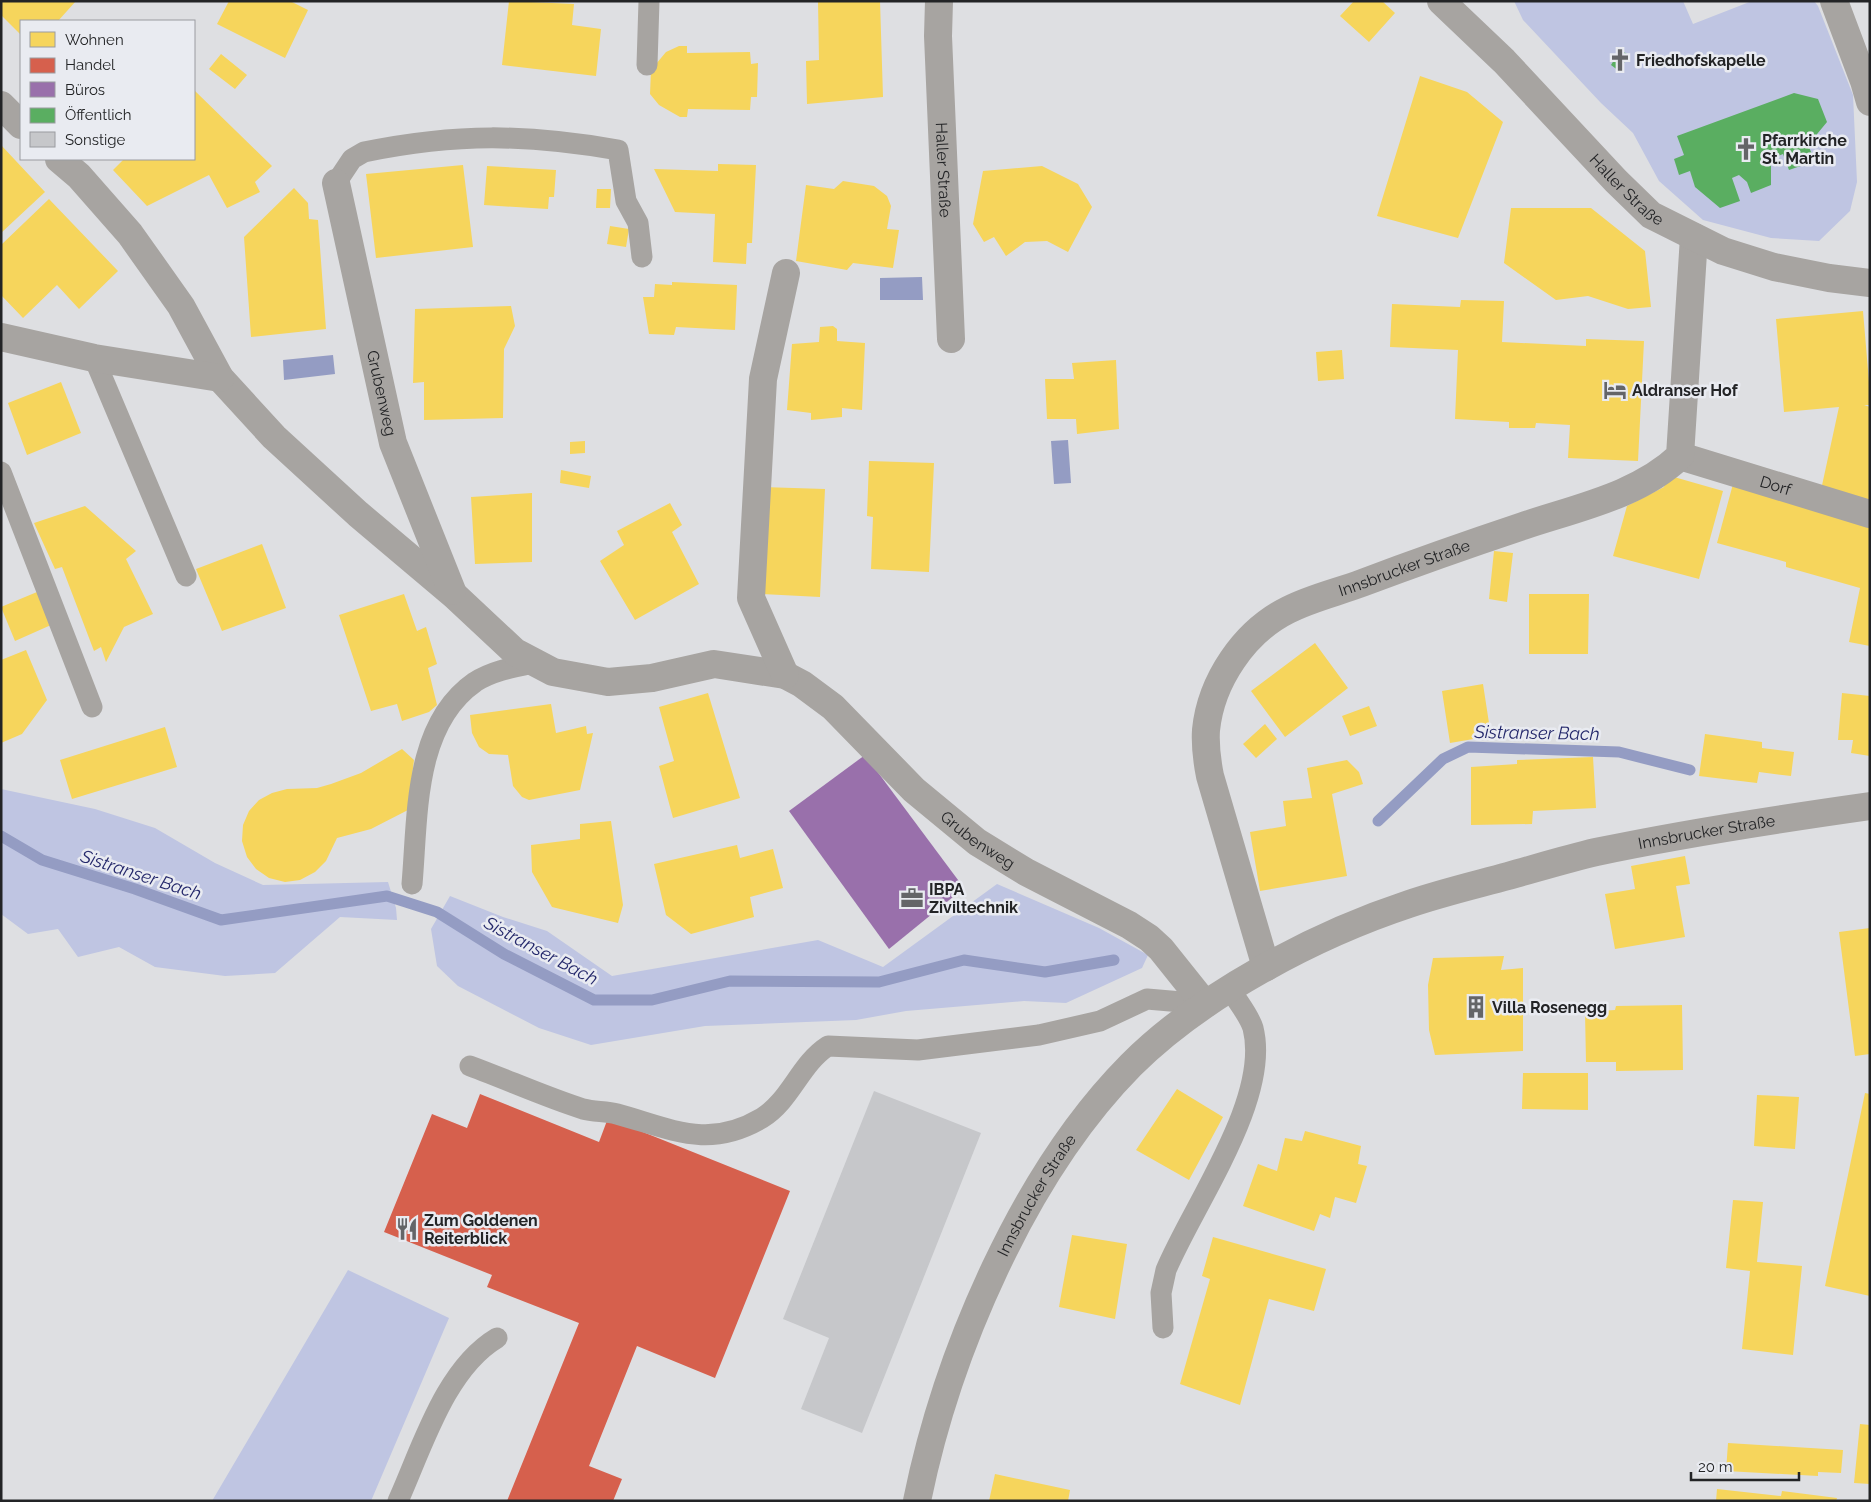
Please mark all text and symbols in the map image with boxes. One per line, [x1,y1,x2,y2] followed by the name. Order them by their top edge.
[20,20,195,160] legend
[65,31,124,49] text: Wohnen
[1607,47,1633,73] church icon: Friedhofskapelle
[1636,51,1766,70] place label: Friedhofskapelle
[65,56,116,74] text: Handel
[65,81,105,99] text: Büros
[65,105,132,124] text: Öffentlich
[932,122,955,218] street label: Haller Straße
[65,131,126,149] text: Sonstige
[1762,131,1847,168] place label: Pfarrkirche St. Martin
[1733,136,1759,162] church icon: Pfarrkirche St. Martin
[1586,150,1666,230] street label: Haller Straße
[363,349,400,438] street label: Grubenweg
[1602,377,1628,403] hotel icon: Aldranser Hof
[1632,381,1739,400] place label: Aldranser Hof
[1757,472,1794,500] street label: Dorf
[1336,536,1472,600] street label: Innsbrucker Straße
[1473,721,1600,744] water label: Sistranser Bach
[937,807,1018,873] street label: Grubenweg
[1637,811,1776,853] street label: Innsbrucker Straße
[77,845,204,904] water label: Sistranser Bach
[929,880,1018,917] place label: IBPA Ziviltechnik
[899,885,925,911] office icon: IBPA Ziviltechnik
[480,911,602,989] water label: Sistranser Bach
[1463,994,1489,1020] building icon: Villa Rosenegg
[1492,998,1607,1017] place label: Villa Rosenegg
[993,1131,1080,1259] street label: Innsbrucker Straße
[424,1211,538,1248] place label: Zum Goldenen Reiterblick
[394,1216,420,1242] restaurant icon: Zum Goldenen Reiterblick
[1691,1450,1798,1482] scale bar
[1698,1458,1733,1476] text: 20 m

